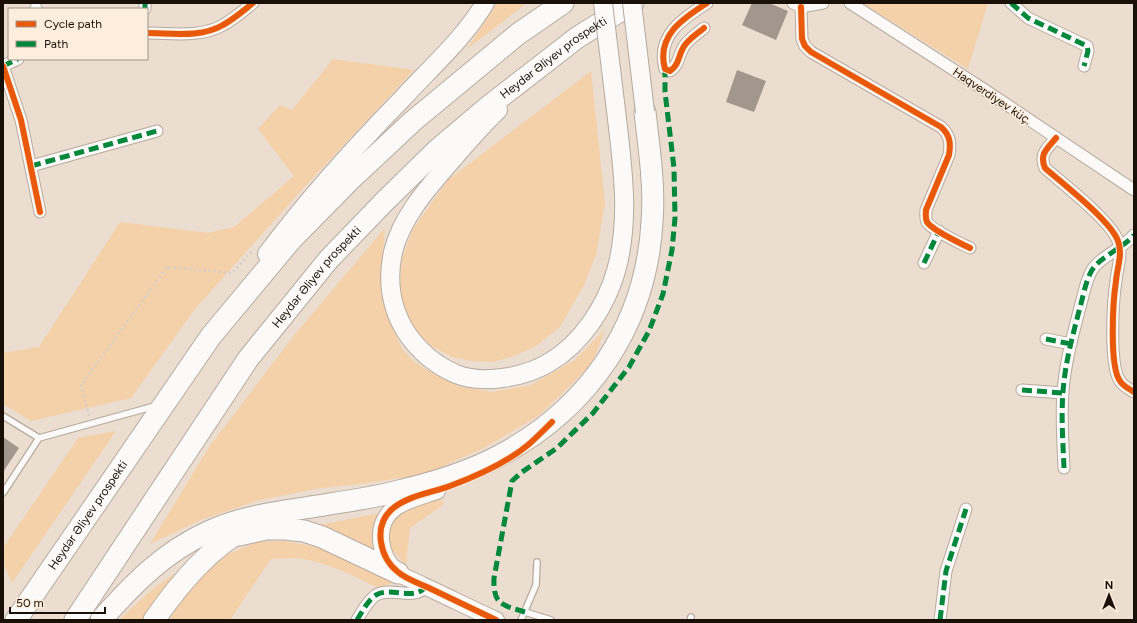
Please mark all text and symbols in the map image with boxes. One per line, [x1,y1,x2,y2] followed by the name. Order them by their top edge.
[8,8,148,60] legend
[497,14,609,102] street label: Heydər Əliyev prospekti
[44,17,102,31] text: Cycle path
[44,37,68,51] text: Path
[950,65,1034,127] street label: Haqverdiyev küç.
[269,223,364,331] street label: Heydər Əliyev prospekti
[46,458,130,573] street label: Heydər Əliyev prospekti
[1089,575,1129,615] north arrow
[1105,579,1113,592] text: N
[10,589,105,615] scale bar
[16,596,44,610] text: 50 m

